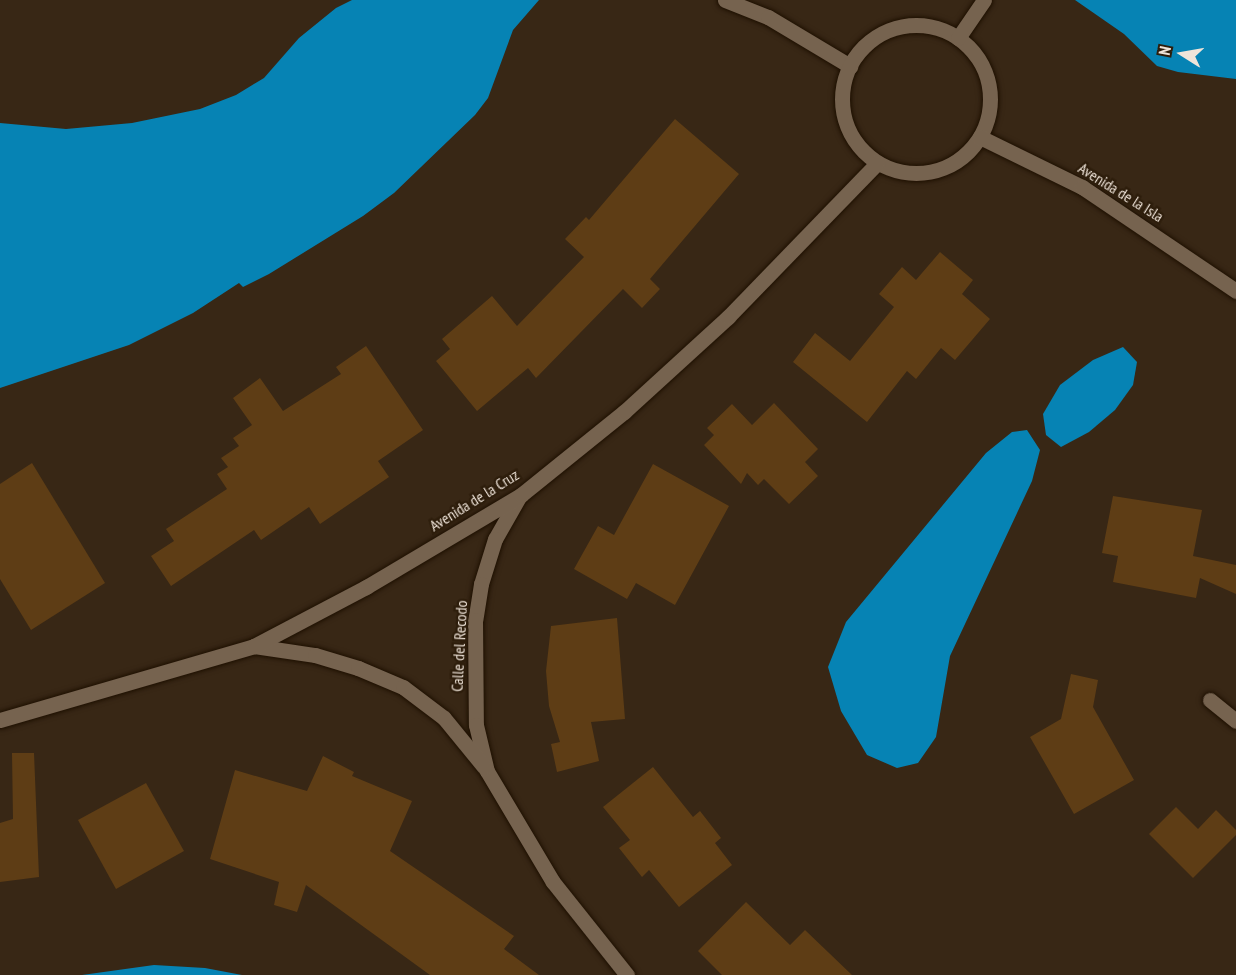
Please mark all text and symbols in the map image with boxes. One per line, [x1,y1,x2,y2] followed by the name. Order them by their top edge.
[1152,24,1212,84] north arrow
[1154,44,1175,57] text: N
[1075,158,1167,226] street label: Avenida de la Isla
[426,465,522,535] street label: Avenida de la Cruz
[447,600,471,692] street label: Calle del Recodo

